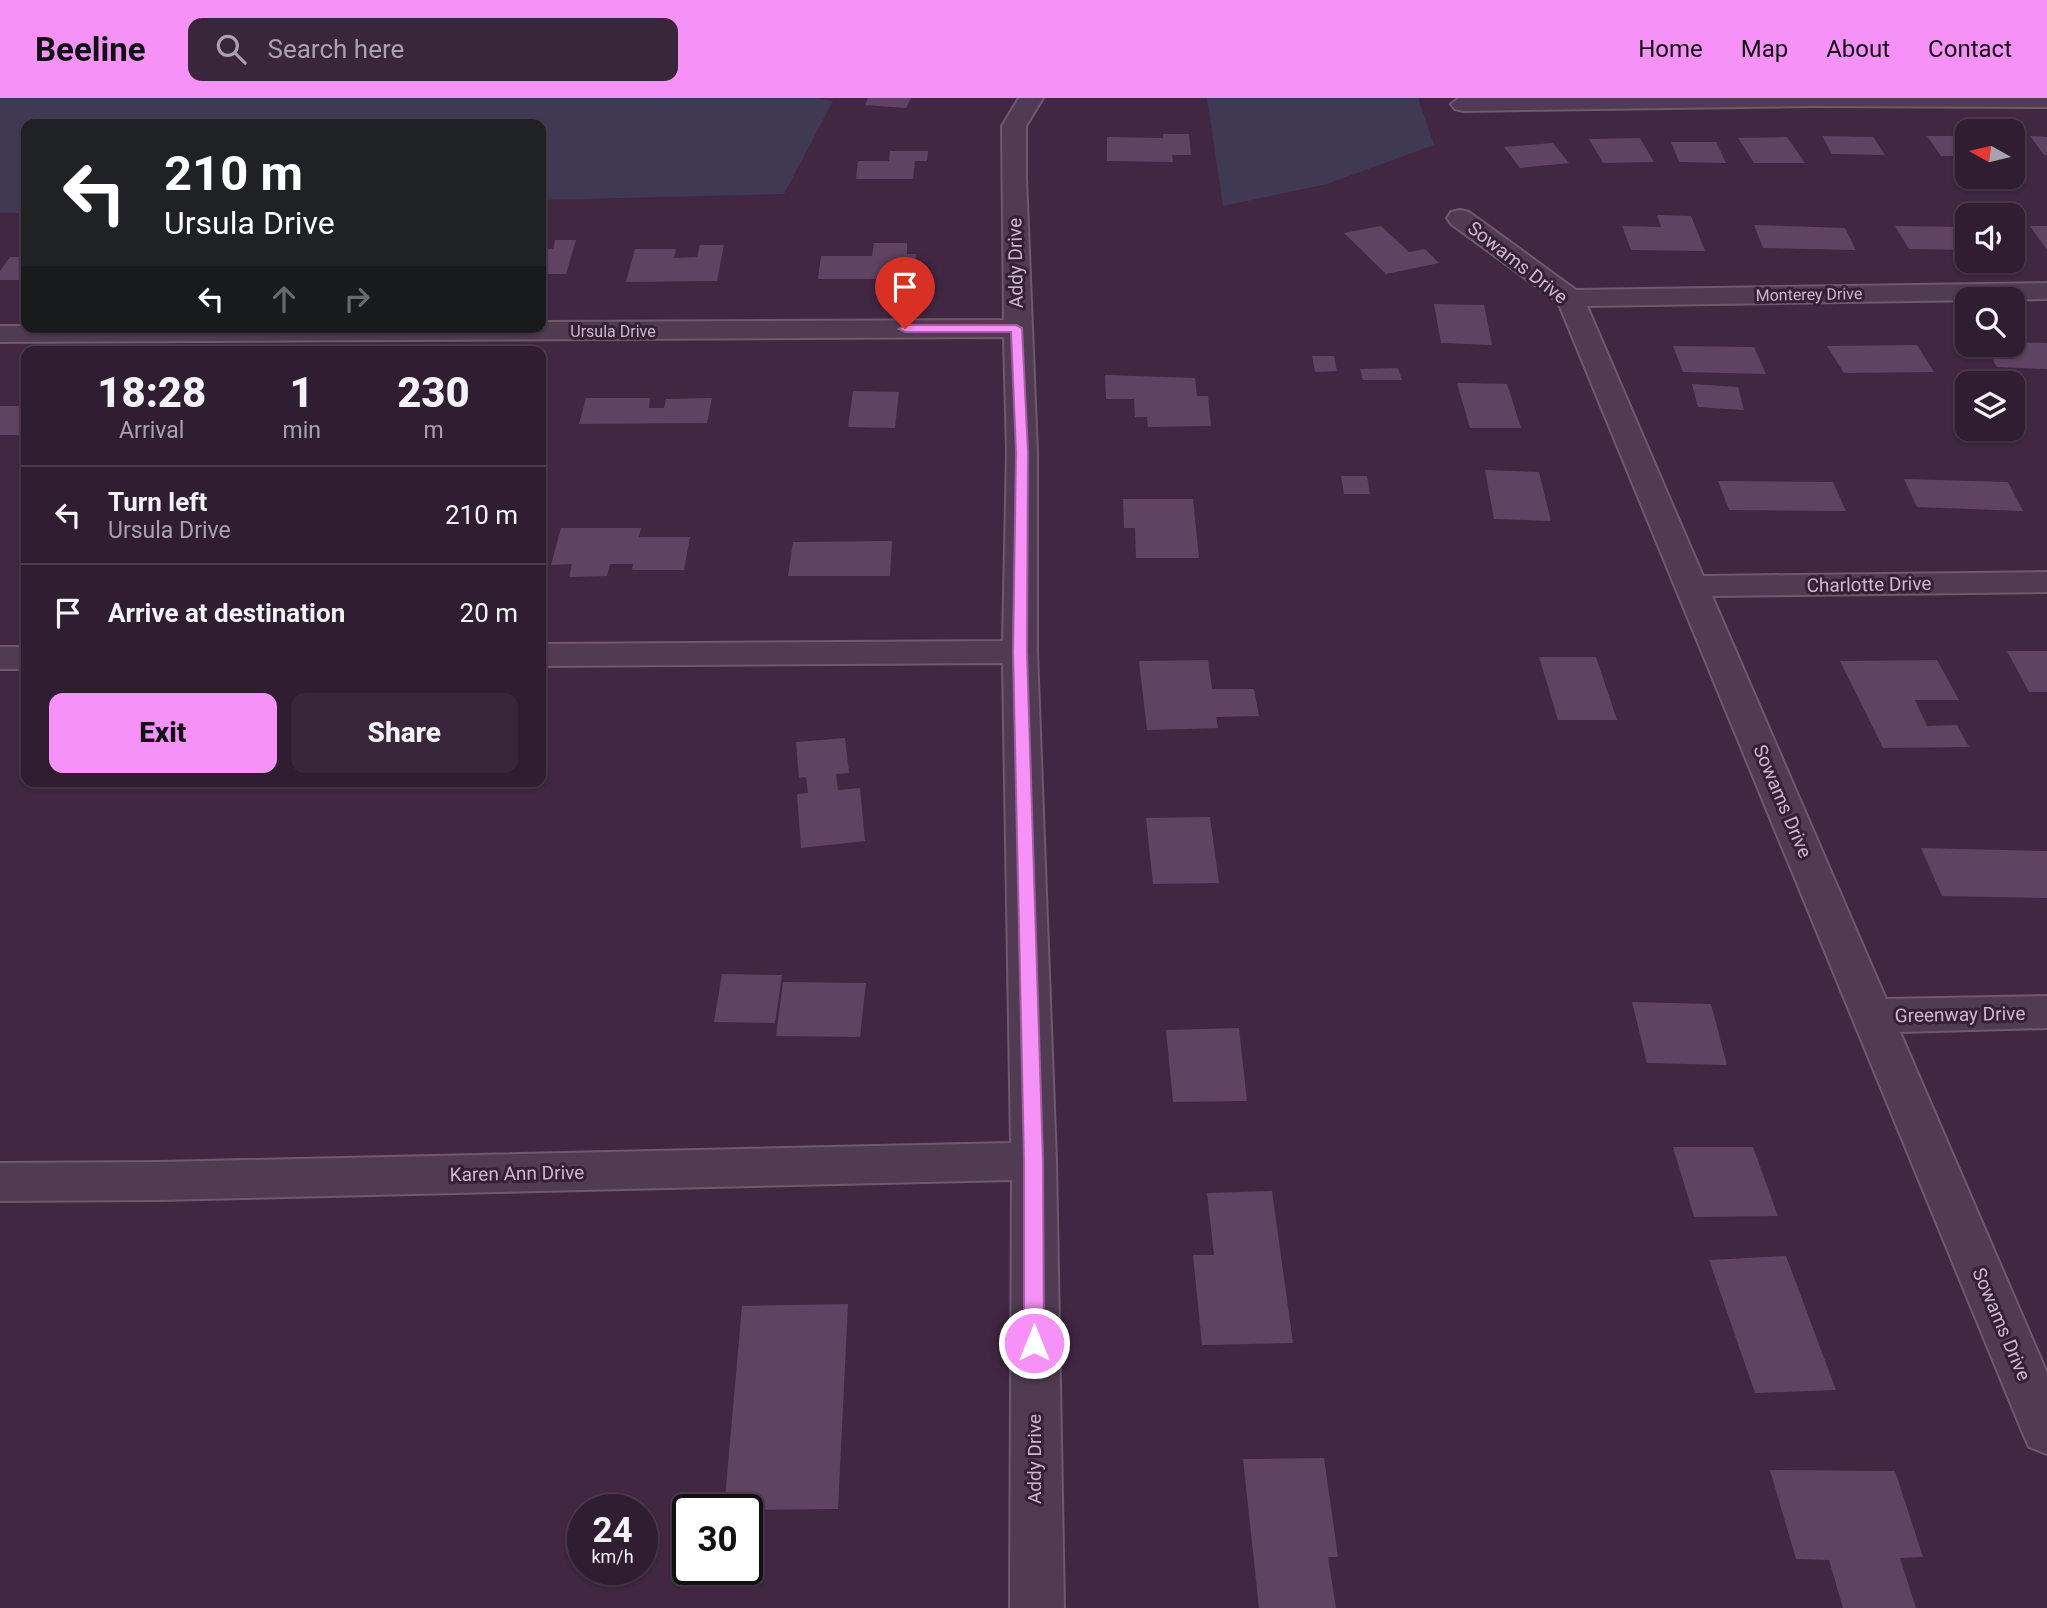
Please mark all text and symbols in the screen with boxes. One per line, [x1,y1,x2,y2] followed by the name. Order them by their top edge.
[188,18,678,81] search box
[35,30,146,69] text: Beeline
[212,30,250,68] icon: search
[268,34,404,64] text: Search here
[1638,35,1703,63] text: Home
[1741,35,1788,63] text: Map
[1826,35,1890,63] text: About
[1928,35,2012,63] text: Contact
[1955,119,2025,189] north arrow
[1955,119,2025,441] map controls
[164,145,303,202] text: 210 m
[49,147,140,238] icon: left
[1955,203,2025,273] button: sound
[164,204,335,242] text: Ursula Drive
[1463,216,1572,309] street label: Sowams Drive
[1003,218,1028,308] street label: Addy Drive
[875,257,935,329] pin
[886,268,924,306] icon: arrive
[192,280,230,318] icon: left
[265,280,303,318] icon: ahead
[338,280,376,318] icon: right
[1755,284,1863,305] street label: Monterey Drive
[1955,287,2025,357] button: search
[570,322,656,341] street label: Ursula Drive
[97,368,206,417] text: 18:28
[290,368,314,417] text: 1
[397,368,470,417] text: 230
[1955,371,2025,441] button: layers
[119,417,184,444] text: Arrival
[282,417,321,444] text: min
[423,417,444,444] text: m
[108,487,207,517] text: Turn left
[49,496,87,534] icon: left
[445,500,518,530] text: 210 m
[108,517,231,544] text: Ursula Drive
[1806,572,1932,597] street label: Charlotte Drive
[49,594,87,632] icon: arrive
[108,598,345,628] text: Arrive at destination
[460,598,518,628] text: 20 m
[49,693,277,773] button: Exit
[291,693,518,773] button: Share
[1748,741,1817,861] street label: Sowams Drive
[1894,1002,2026,1027] street label: Greenway Drive
[450,1161,584,1186] street label: Karen Ann Drive
[1967,1264,2036,1384] street label: Sowams Drive
[997,1306,1071,1380] position arrow
[1023,1414,1046,1504] street label: Addy Drive
[672,1494,763,1585] speed limit sign: 30
[592,1510,633,1551] text: 24
[591,1546,634,1567] text: km/h

